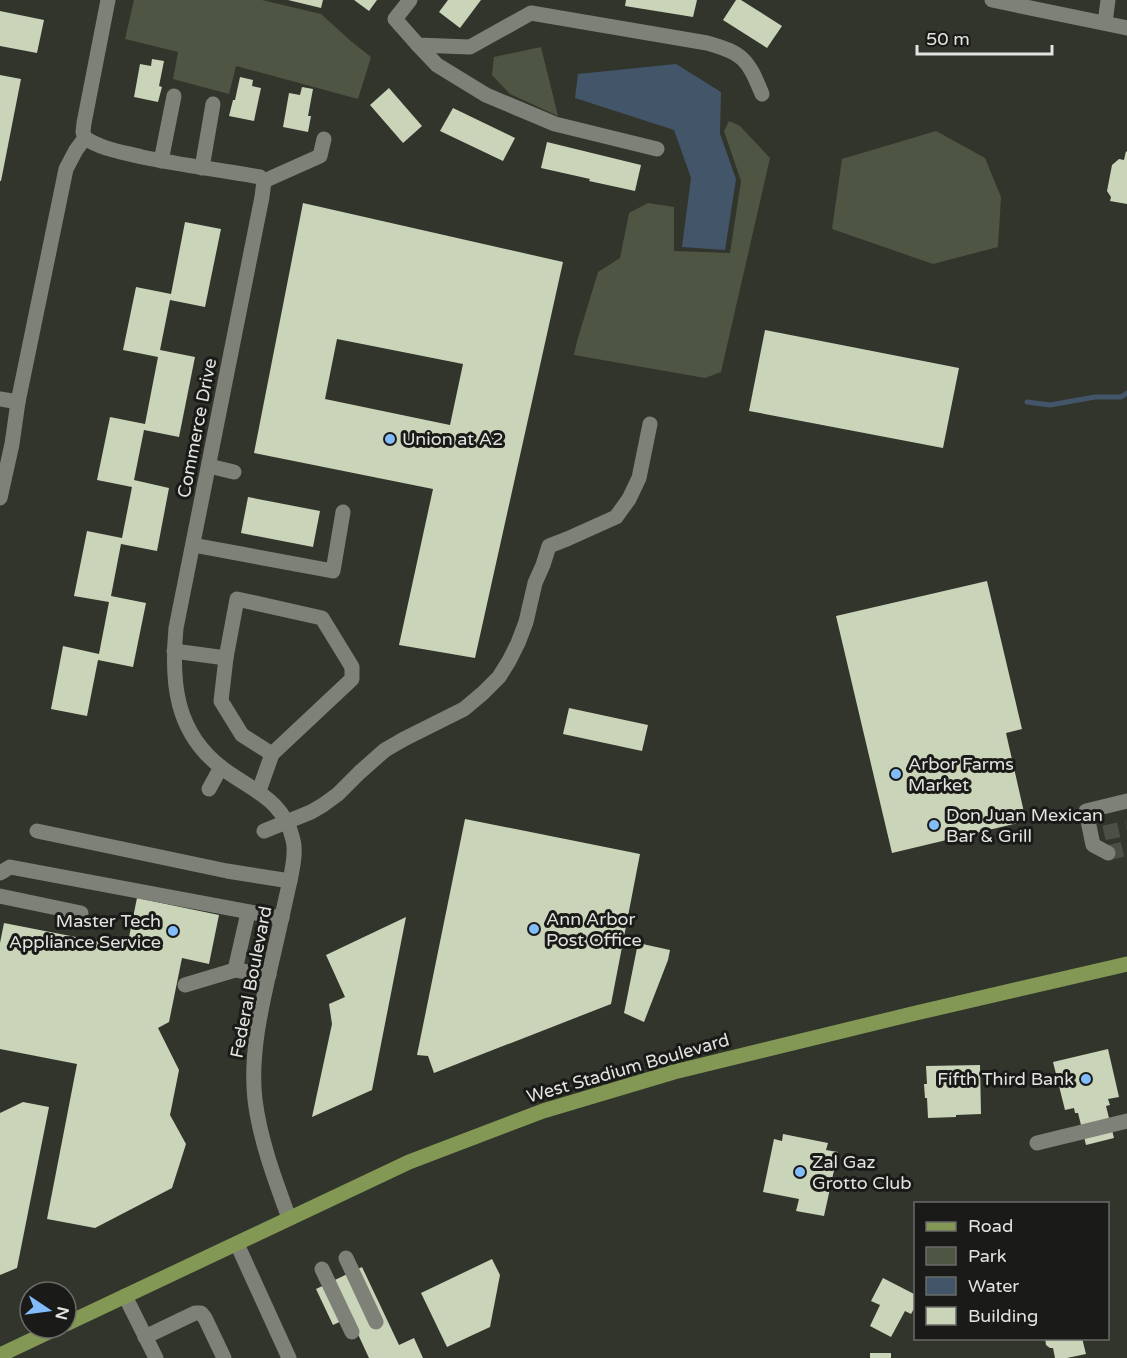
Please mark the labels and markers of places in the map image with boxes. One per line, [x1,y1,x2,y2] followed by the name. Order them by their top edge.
[402,428,504,450] place label: Union at A2
[383,432,397,446] marker: Union at A2
[908,753,1014,796] place label: Arbor Farms Market
[889,767,903,781] marker: Arbor Farms Market
[946,804,1103,847] place label: Don Juan Mexican Bar & Grill
[927,818,941,832] marker: Don Juan Mexican Bar & Grill
[546,908,642,951] place label: Ann Arbor Post Office
[9,910,161,953] place label: Master Tech Appliance Service
[527,922,541,936] marker: Ann Arbor Post Office
[166,924,180,938] marker: Master Tech Appliance Service
[937,1068,1074,1090] place label: Fifth Third Bank
[1079,1072,1093,1086] marker: Fifth Third Bank
[812,1151,912,1194] place label: Zal Gaz Grotto Club
[793,1165,807,1179] marker: Zal Gaz Grotto Club

